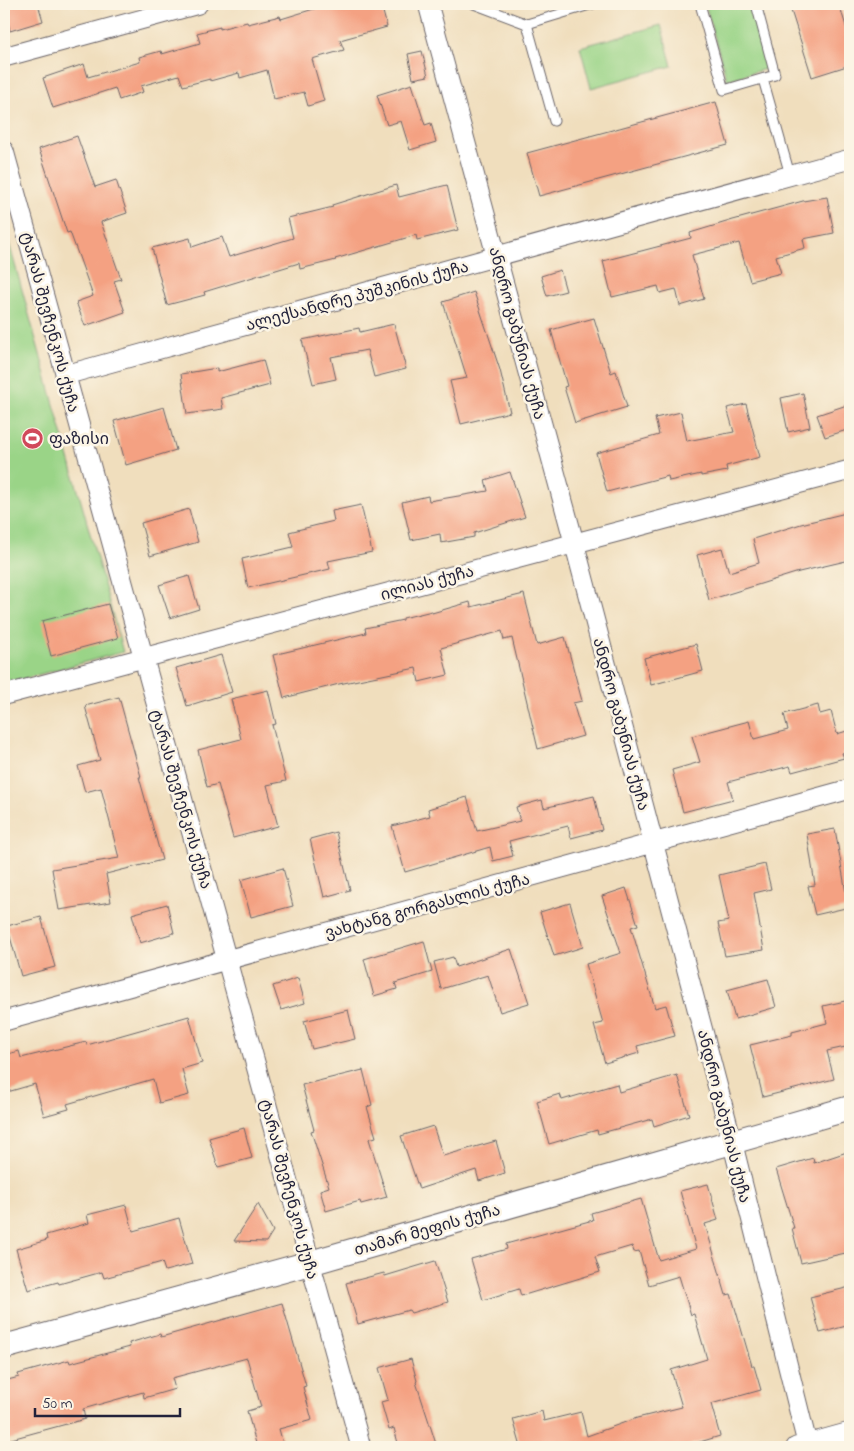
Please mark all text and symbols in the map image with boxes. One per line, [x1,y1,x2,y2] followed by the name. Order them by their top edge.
[13,230,85,415] street label: ტარას შევჩენკოს ქუჩა
[481,244,551,423] street label: ანდრო გაბუნიას ქუჩა
[243,256,472,338] street label: ალექსანდრე პუშკინის ქუჩა
[21,426,45,450] sports icon: ფაზისი
[49,428,109,452] place label: ფაზისი
[378,560,477,608] street label: ილიას ქუჩა
[585,635,655,814] street label: ანდრო გაბუნიას ქუჩა
[143,707,217,892] street label: ტარას შევჩენკოს ქუჩა
[322,868,533,946] street label: ვახტანგ გორგასლის ქუჩა
[690,1027,756,1206] street label: ანდრო გაბუნიას ქუჩა
[252,1097,324,1282] street label: ტარას შევჩენკოს ქუჩა
[352,1199,503,1263] street label: თამარ მეფის ქუჩა
[35,1386,180,1418] scale bar
[42,1393,73,1415] text: 50 m

